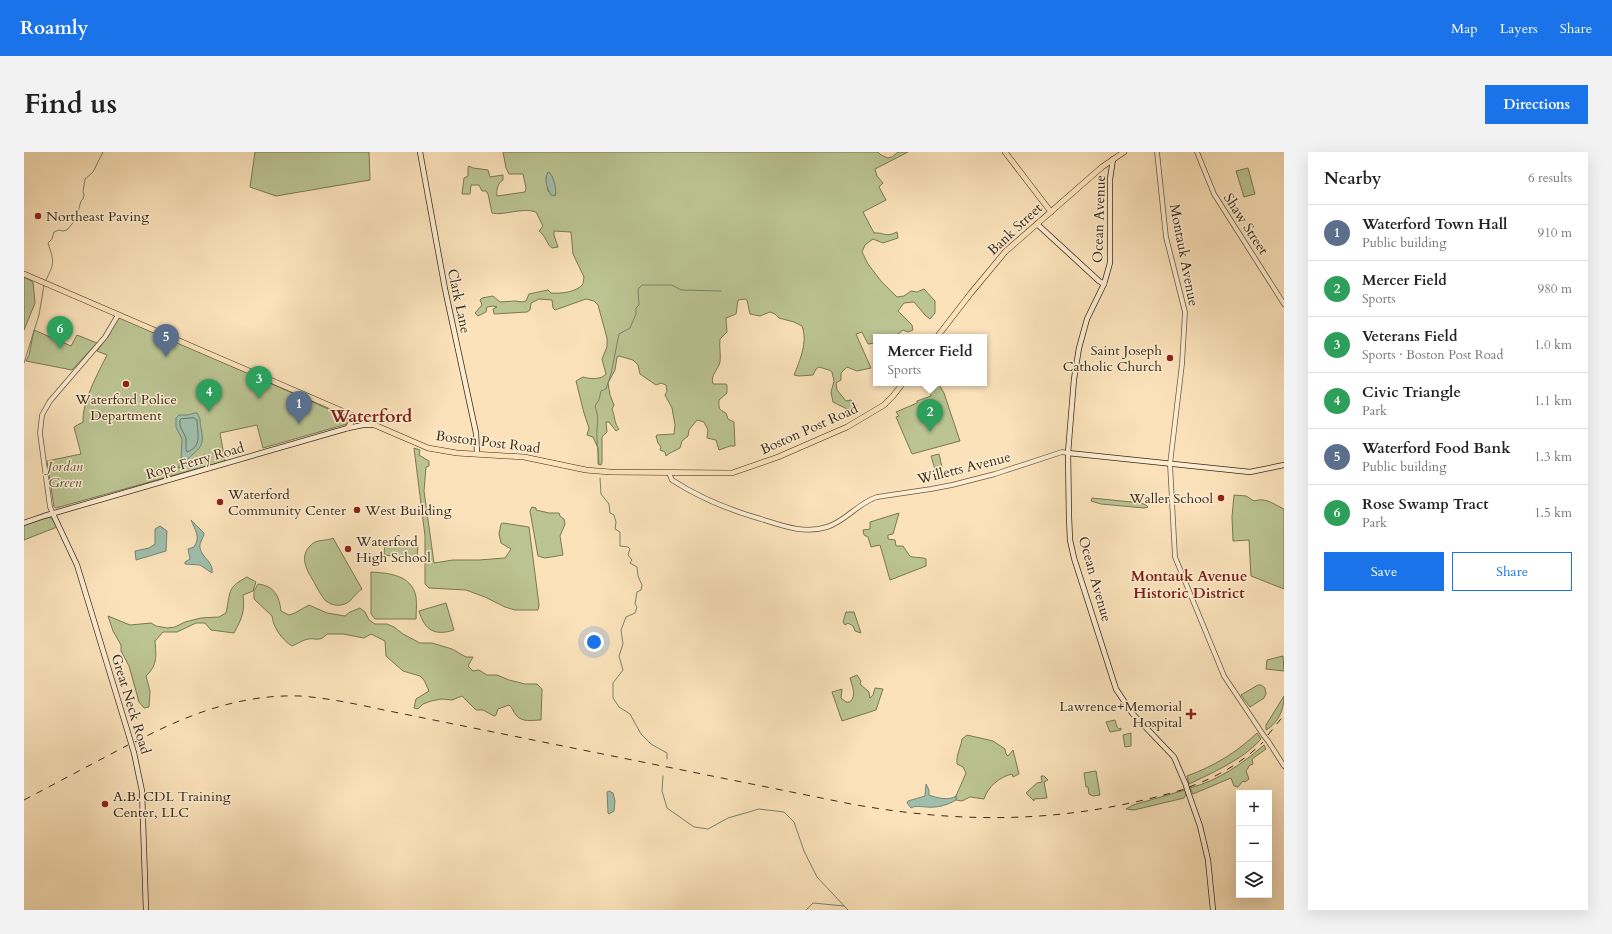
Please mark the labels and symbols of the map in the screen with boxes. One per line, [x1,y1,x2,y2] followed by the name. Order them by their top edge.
[1088,175,1110,263] street label: Ocean Avenue
[1219,190,1273,259] street label: Shaw Street
[983,198,1047,259] street label: Bank Street
[1165,202,1203,308] street label: Montauk Avenue
[46,207,149,226] place label: Northeast Paving
[33,211,43,221] marker: Northeast Paving
[443,267,475,335] street label: Clark Lane
[47,316,73,349] pin: 6
[153,324,179,357] pin: 5
[1063,341,1162,376] place label: Saint Joseph Catholic Church
[1165,353,1175,363] marker: Saint Joseph Catholic Church
[246,366,272,399] pin: 3
[121,379,131,389] marker: Waterford Police Department
[196,379,222,412] pin: 4
[74,390,177,425] place label: Waterford Police Department
[286,391,312,424] pin: 1
[757,399,861,459] street label: Boston Post Road
[917,399,943,432] pin: 2
[329,404,413,429] district label: Waterford
[435,426,542,458] street label: Boston Post Road
[144,438,247,484] street label: Rope Ferry Road
[914,447,1013,489] street label: Willetts Avenue
[44,457,83,492] park label: Jordan Green
[227,485,347,520] place label: Waterford Community Center
[1128,489,1213,508] place label: Waller School
[1216,493,1226,503] marker: Waller School
[215,497,225,507] marker: Waterford Community Center
[364,501,452,520] place label: West Building
[352,505,362,515] marker: West Building
[355,532,431,567] place label: Waterford High School
[1074,534,1116,624] street label: Ocean Avenue
[343,544,353,554] marker: Waterford High School
[1131,566,1247,603] district label: Montauk Avenue Historic District
[584,632,604,652] your location
[107,652,155,757] street label: Great Neck Road
[1059,697,1182,732] place label: Lawrence+Memorial Hospital
[1185,708,1197,720] marker: Lawrence+Memorial Hospital
[113,787,231,822] place label: A.B. CDL Training Center, LLC
[100,799,110,809] marker: A.B. CDL Training Center, LLC

